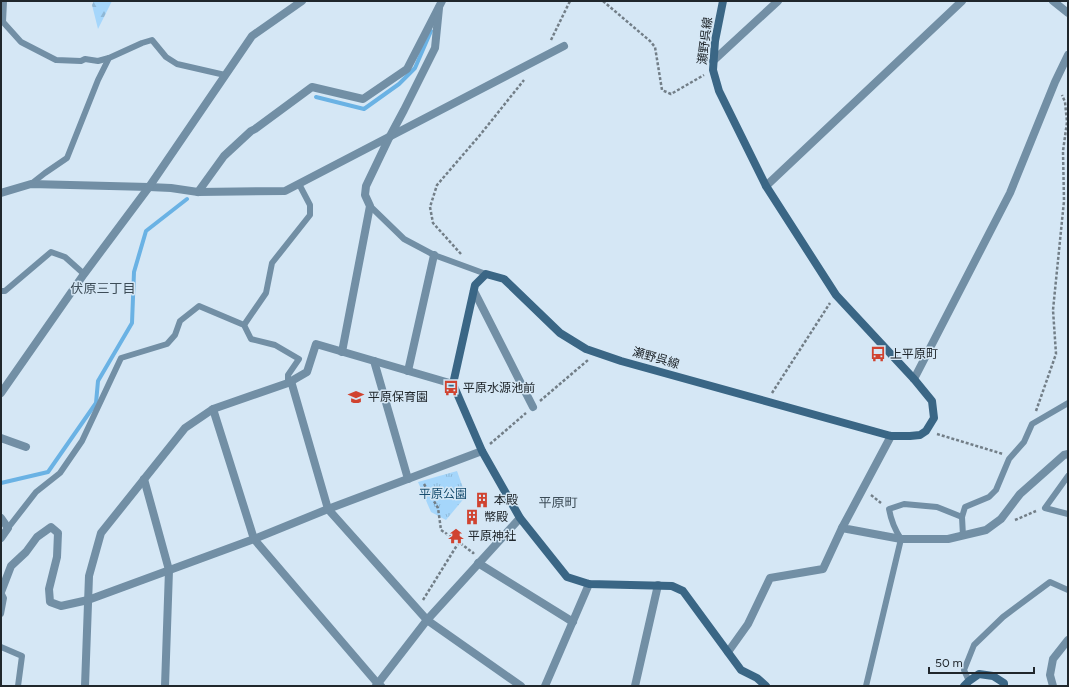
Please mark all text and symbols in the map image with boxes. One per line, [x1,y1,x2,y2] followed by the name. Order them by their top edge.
[695,16,715,66] street label: 瀬野呉線
[70,281,136,296] district label: 伏原三丁目
[631,345,681,371] street label: 瀬野呉線
[869,345,887,363] bus stop icon: 上平原町
[890,347,938,361] place label: 上平原町
[442,379,460,397] bus stop icon: 平原水源池前
[463,381,535,395] place label: 平原水源池前
[347,388,365,406] school or university icon: 平原保育園
[368,390,428,404] place label: 平原保育園
[419,487,467,501] park label: 平原公園
[473,491,491,509] building icon: 本殿
[494,493,518,507] place label: 本殿
[538,495,578,510] district label: 平原町
[463,508,481,526] building icon: 幣殿
[484,510,508,524] place label: 幣殿
[447,527,465,545] temple icon: 平原神社
[468,529,516,543] place label: 平原神社
[929,649,1034,675] scale bar
[935,656,963,670] text: 50 m

